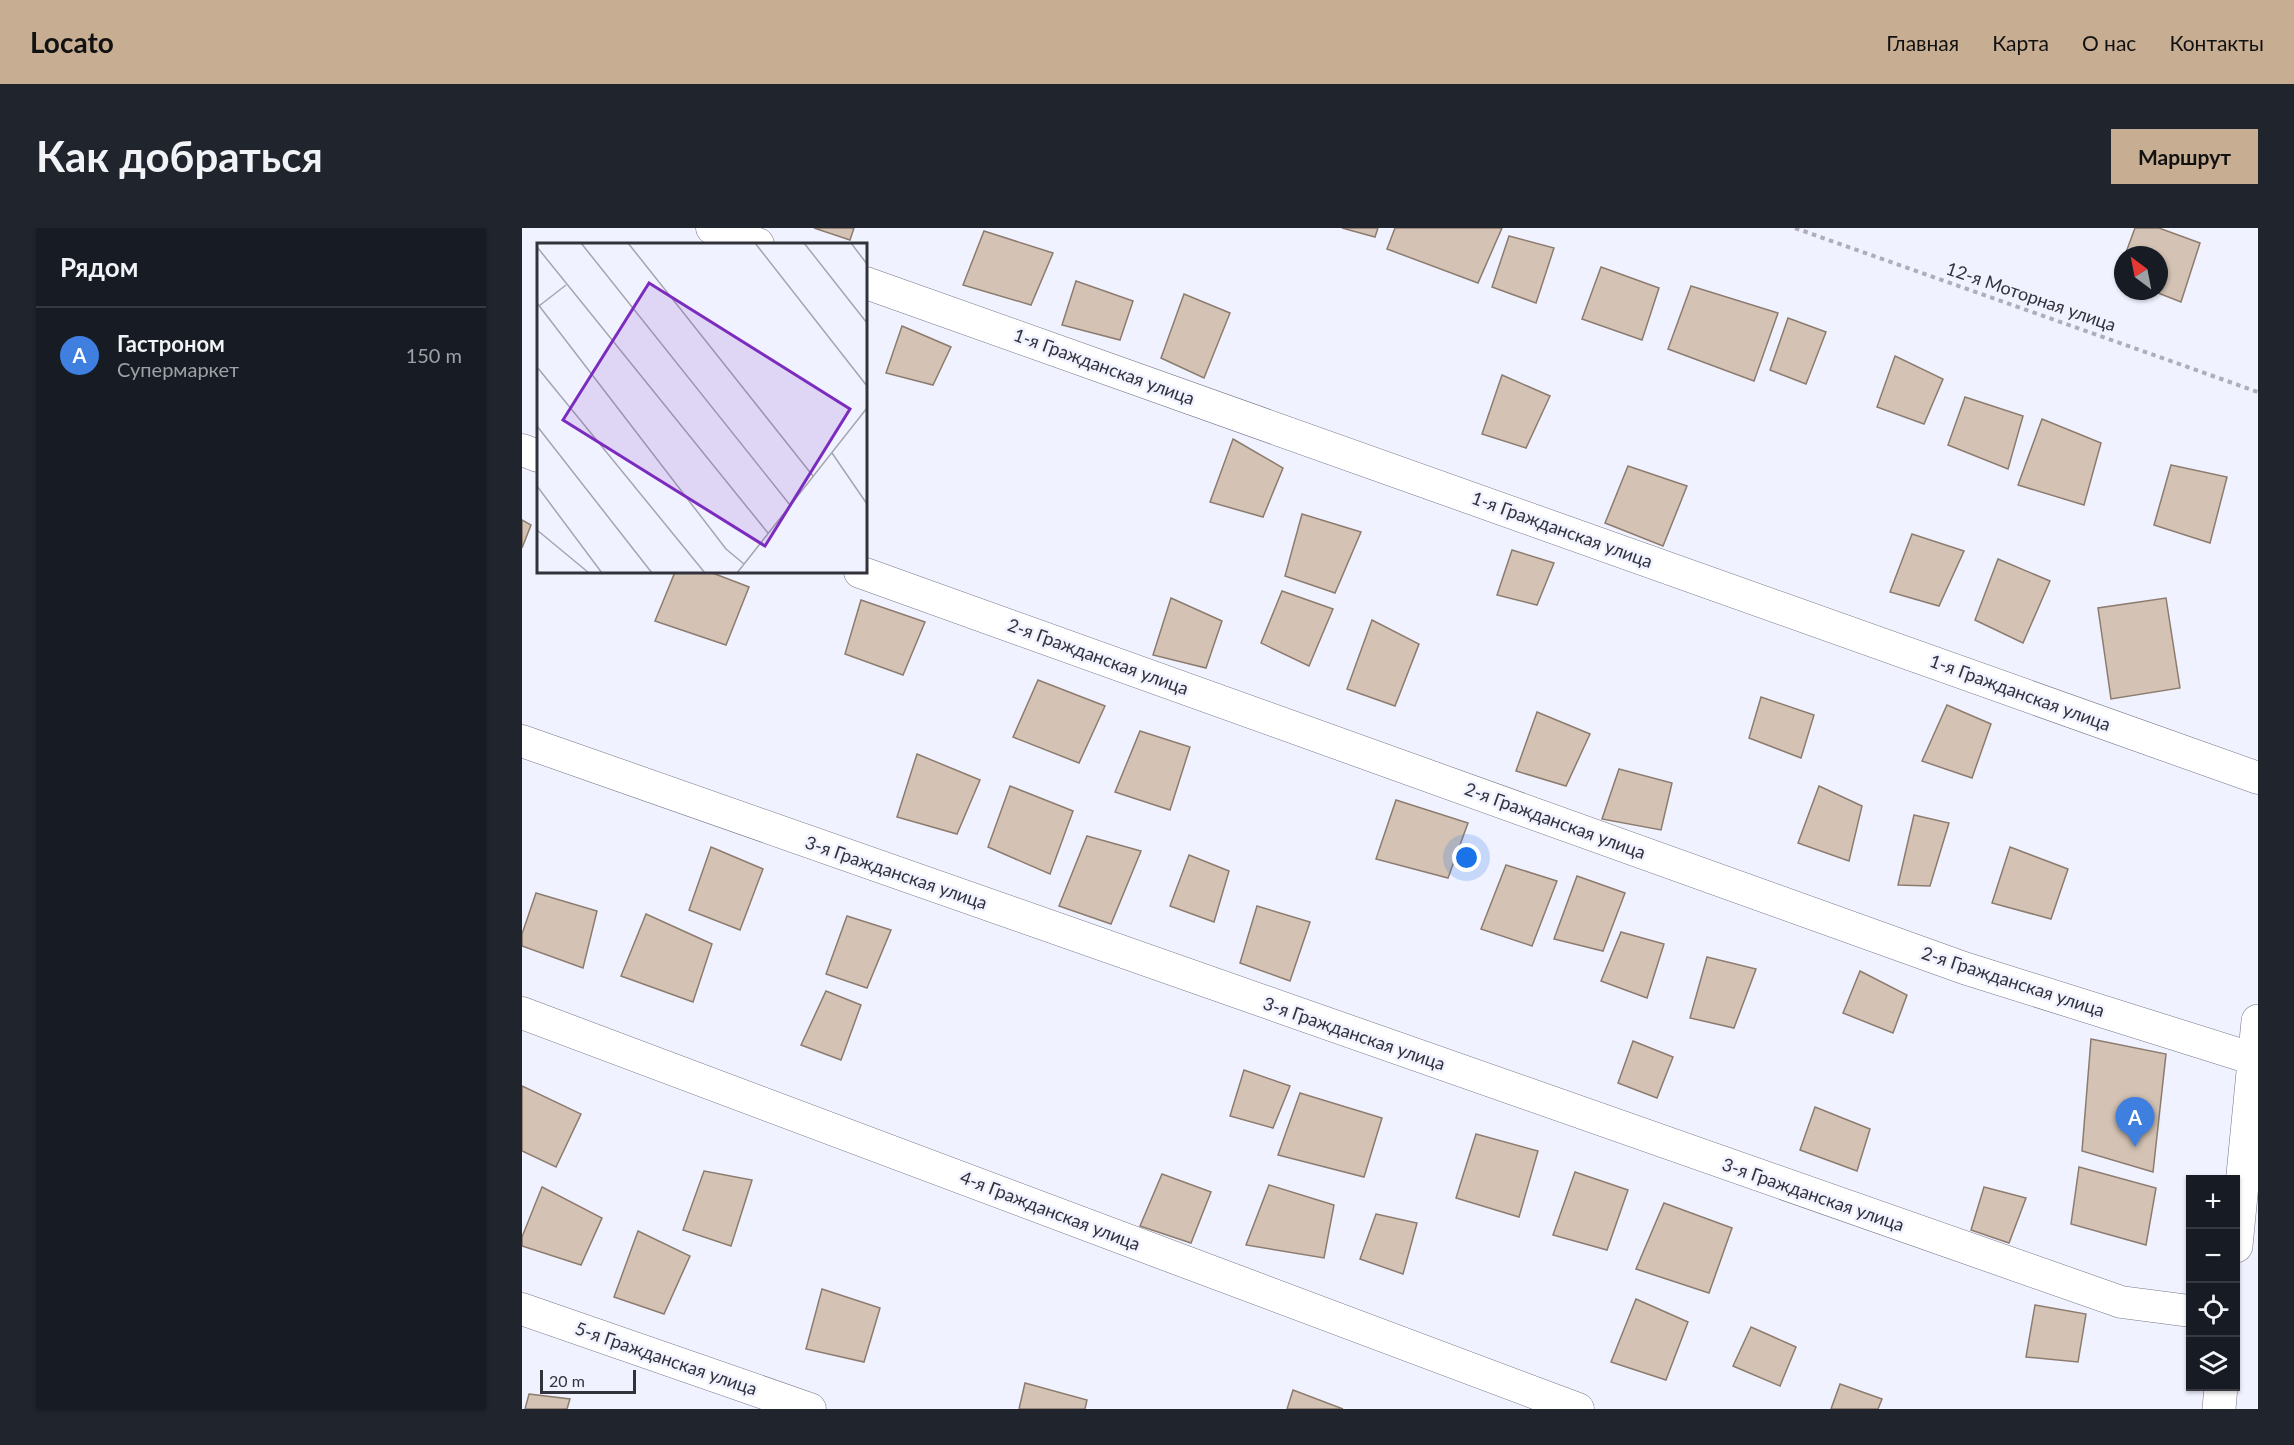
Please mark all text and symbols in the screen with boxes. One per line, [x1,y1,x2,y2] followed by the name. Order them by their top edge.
[30,25,114,59] text: Locato
[1886,30,1959,55] text: Главная
[1992,30,2049,55] text: Карта
[2082,30,2136,55] text: О нас
[2169,30,2264,55] text: Контакты
[2111,129,2258,184] button: Маршрут
[36,131,323,181] text: Как добраться
[537,243,867,573] inset map
[2114,246,2168,300] north arrow
[60,251,138,283] text: Рядом
[1944,257,2119,335] street label: 12-я Моторная улица
[1011,323,1198,409] street label: 1-я Гражданская улица
[117,330,225,357] text: Гастроном
[73,343,86,367] text: A
[406,343,462,367] text: 150 m
[117,357,239,381] text: Супермаркет
[1469,486,1656,572] street label: 1-я Гражданская улица
[1005,613,1192,699] street label: 2-я Гражданская улица
[1927,649,2114,735] street label: 1-я Гражданская улица
[1462,777,1649,863] street label: 2-я Гражданская улица
[802,831,990,914] street label: 3-я Гражданская улица
[1452,843,1481,872] your location
[1919,941,2108,1021] street label: 2-я Гражданская улица
[1260,992,1448,1075] street label: 3-я Гражданская улица
[2116,1098,2154,1147] pin: A
[1719,1153,1907,1236] street label: 3-я Гражданская улица
[957,1166,1144,1255] street label: 4-я Гражданская улица
[2186,1175,2240,1391] map controls
[2186,1175,2240,1229] button: +
[2186,1229,2240,1283] button: −
[2186,1283,2240,1337] button: locate
[572,1317,760,1400] street label: 5-я Гражданская улица
[2186,1337,2240,1391] button: layers
[540,1367,636,1394] scale bar
[549,1371,585,1390] text: 20 m

